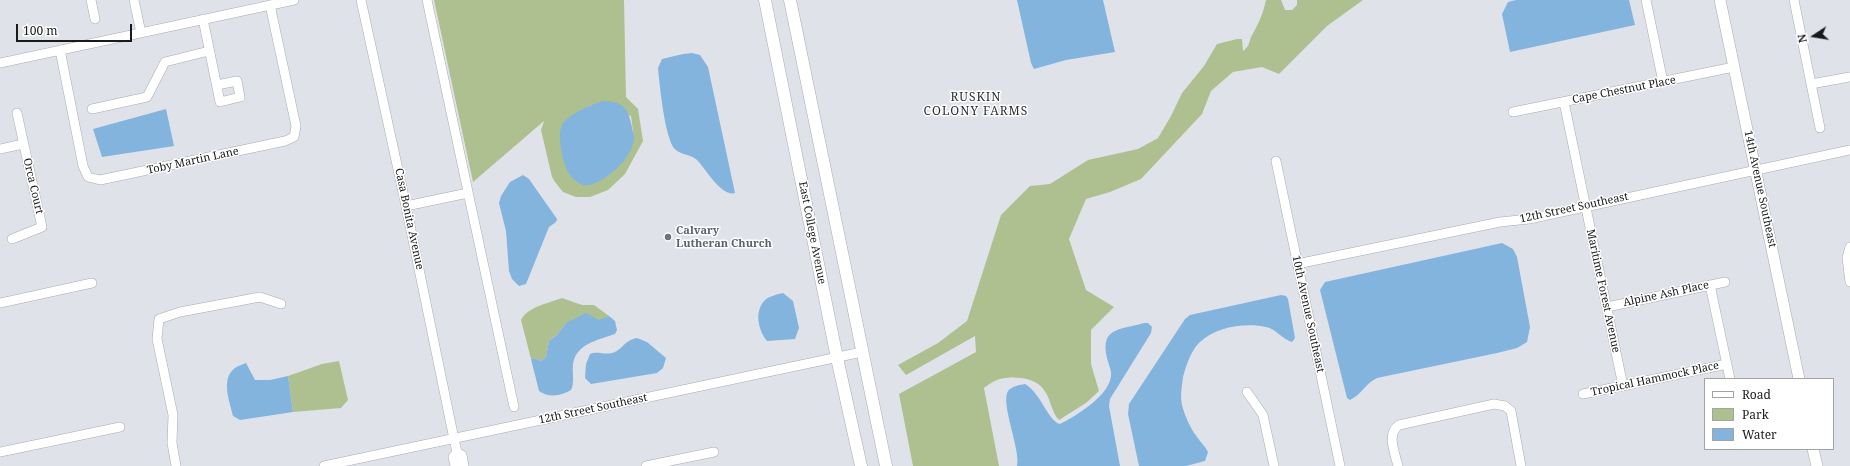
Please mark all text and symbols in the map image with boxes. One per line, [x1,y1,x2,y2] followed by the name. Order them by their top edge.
[18,16,134,42] scale bar
[1794,16,1834,56] north arrow
[23,22,58,39] text: 100 m
[1794,33,1810,44] text: N
[1571,73,1677,107] street label: Cape Chestnut Place
[924,91,1028,119] district label: RUSKIN COLONY FARMS
[1741,129,1779,249] street label: 14th Avenue Southeast
[146,145,240,177] street label: Toby Martin Lane
[20,157,46,215] street label: Orca Court
[392,167,426,271] street label: Casa Bonita Avenue
[796,180,828,286] street label: East College Avenue
[1519,190,1629,226] street label: 12th Street Southeast
[676,224,772,250] place label: Calvary Lutheran Church
[1583,228,1623,354] street label: Maritime Forest Avenue
[663,232,673,242] marker: Calvary Lutheran Church
[1289,254,1327,374] street label: 10th Avenue Southeast
[1622,278,1710,310] street label: Alpine Ash Place
[1590,359,1720,399] street label: Tropical Hammock Place
[1704,378,1834,450] legend
[1742,386,1771,403] text: Road
[538,391,648,427] street label: 12th Street Southeast
[1742,406,1769,423] text: Park
[1742,426,1777,443] text: Water

